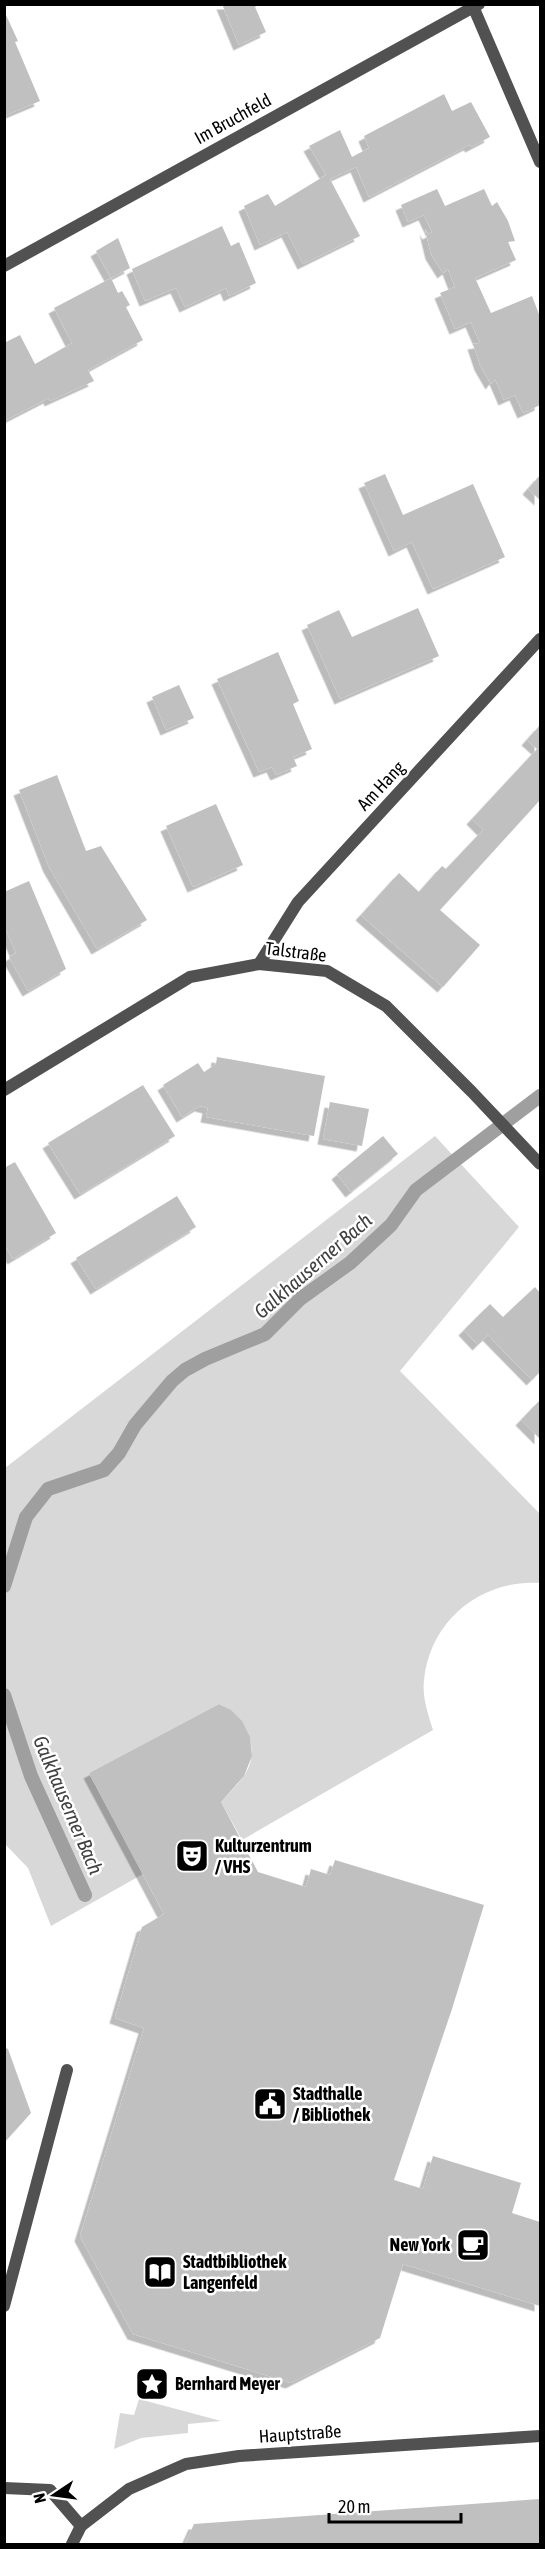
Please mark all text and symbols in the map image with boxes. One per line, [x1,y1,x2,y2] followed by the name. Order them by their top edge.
[191,89,275,148] street label: Im Bruchfeld
[353,757,409,815] street label: Am Hang
[264,937,328,966] street label: Talstraße
[249,1208,376,1323] water label: Galkhauserner Bach
[29,1732,108,1878] water label: Galkhauserner Bach
[215,1835,312,1877] place label: Kulturzentrum / VHS
[174,1838,210,1874] theatre icon: Kulturzentrum / VHS
[293,2083,371,2125] place label: Stadthalle / Bibliothek
[252,2086,288,2122] public building icon: Stadthalle / Bibliothek
[455,2227,491,2263] cafe icon: New York
[390,2234,451,2255] place label: New York
[183,2251,287,2293] place label: Stadtbibliothek Langenfeld
[142,2254,178,2290] library icon: Stadtbibliothek Langenfeld
[134,2366,170,2402] place icon: Bernhard Meyer
[175,2373,281,2394] place label: Bernhard Meyer
[258,2420,342,2447] street label: Hauptstraße
[24,2465,84,2525] north arrow
[329,2486,461,2524] scale bar
[30,2492,49,2505] text: N
[338,2496,370,2517] text: 20 m

